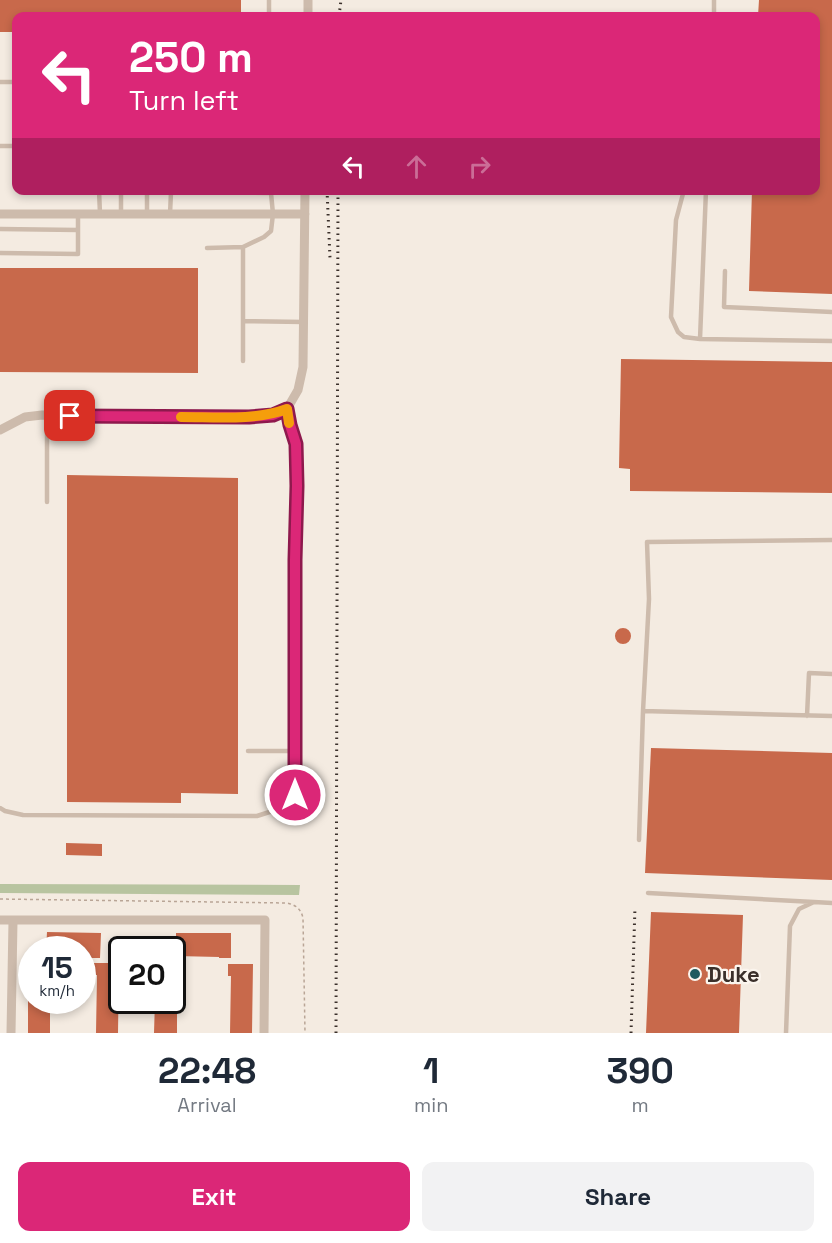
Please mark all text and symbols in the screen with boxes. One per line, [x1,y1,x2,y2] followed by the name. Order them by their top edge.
[129,31,253,84] text: 250 m
[30,36,108,114] icon: left
[129,83,239,118] text: Turn left
[337,150,370,183] icon: left
[400,150,433,183] icon: ahead
[463,150,496,183] icon: right
[44,390,95,441] pin
[53,399,86,432] icon: arrive
[263,763,327,827] position arrow
[108,936,186,1014] speed limit sign: 20
[41,948,73,987] text: 15
[707,960,760,988] place label: Duke
[688,967,702,981] marker: Duke
[39,981,75,1000] text: km/h
[158,1048,256,1094] text: 22:48
[423,1048,439,1094] text: 1
[606,1048,674,1094] text: 390
[177,1092,237,1118] text: Arrival
[414,1092,448,1118] text: min
[632,1092,649,1118] text: m
[18,1162,410,1231] button: Exit
[422,1162,814,1231] button: Share

